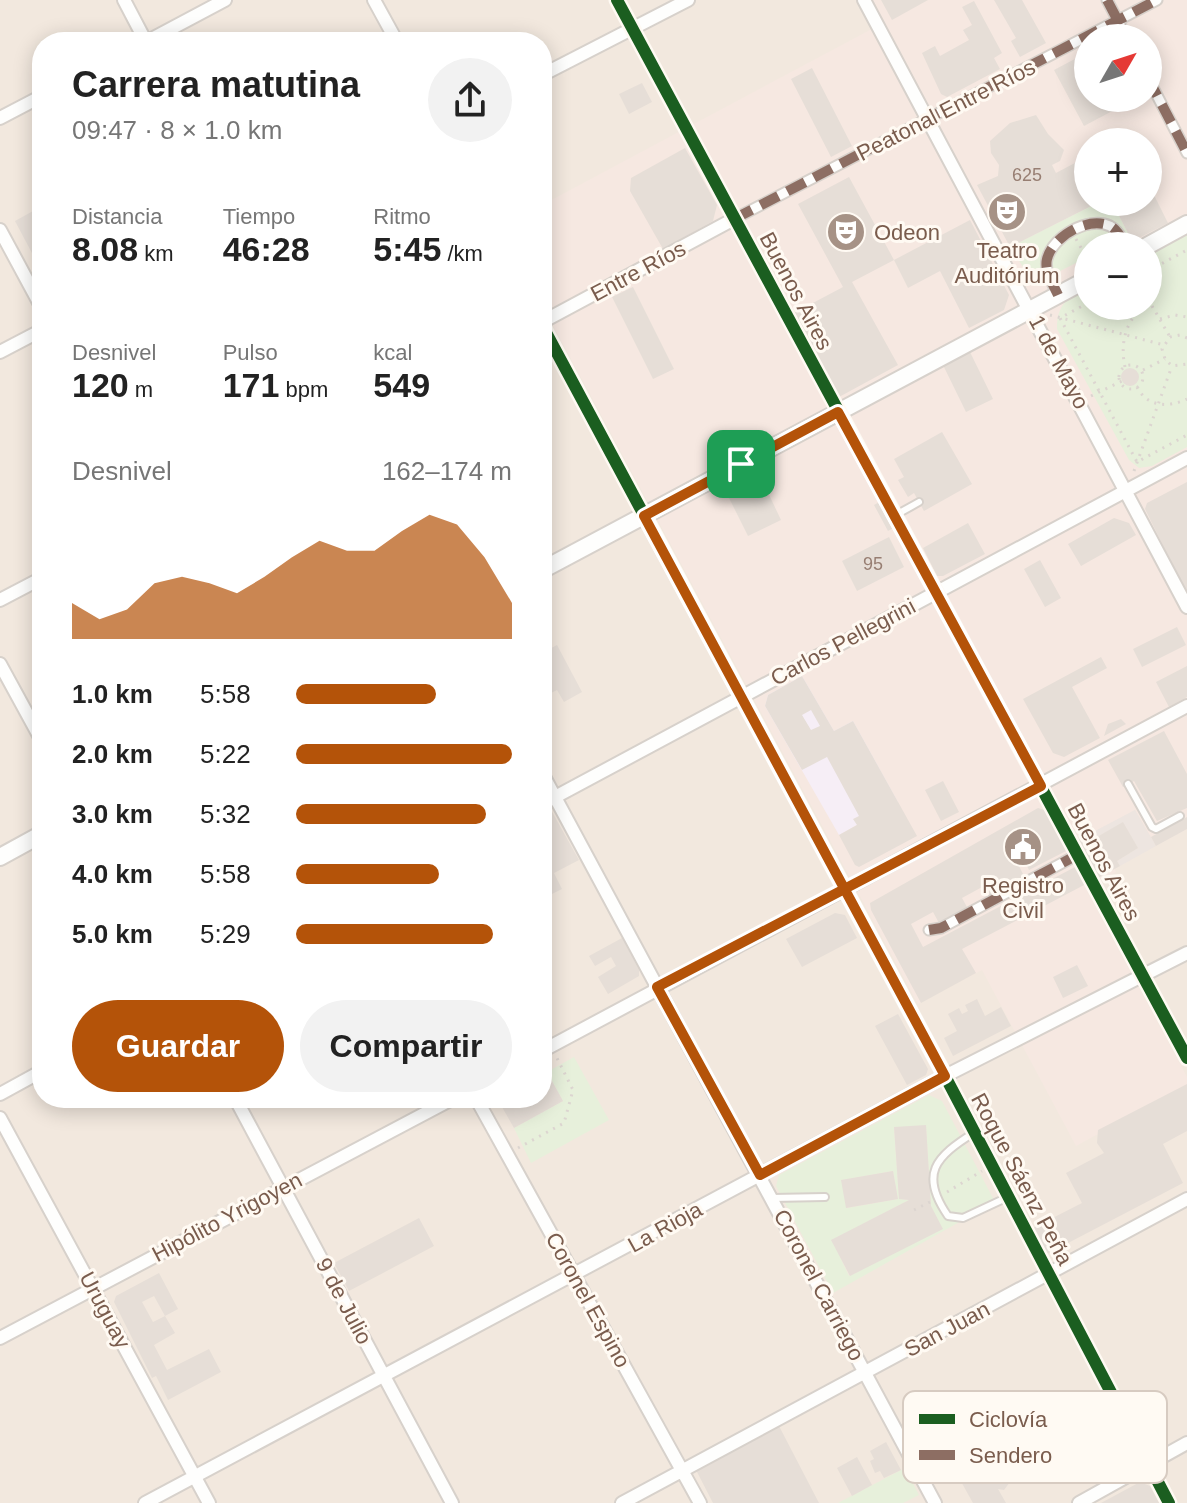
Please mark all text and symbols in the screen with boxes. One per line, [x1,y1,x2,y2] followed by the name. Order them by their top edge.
[1074,24,1162,112] north arrow
[1074,24,1162,320] map controls
[853,54,1039,166] street label: Peatonal Entre Ríos
[428,58,512,142] button: share
[72,64,360,105] text: Carrera matutina
[72,115,282,145] text: 09:47 · 8 × 1.0 km
[1074,128,1162,216] button: +
[1012,165,1042,185] house number: 625
[986,191,1028,233] theatre icon: Teatro Auditórium
[72,204,162,229] text: Distancia
[223,204,295,229] text: Tiempo
[373,204,431,229] text: Ritmo
[825,211,867,253] theatre icon: Odeon
[874,220,940,245] place label: Odeon
[755,228,837,354] street label: Buenos Aires
[72,230,138,268] text: 8.08
[223,230,310,268] text: 46:28
[373,230,441,268] text: 5:45
[1074,232,1162,320] button: −
[586,236,690,306] street label: Entre Ríos
[954,238,1060,288] place label: Teatro Auditórium
[138,241,174,266] text: km
[441,241,483,266] text: /km
[1024,311,1094,413] street label: 1 de Mayo
[72,340,156,365] text: Desnivel
[223,340,278,365] text: Pulso
[373,340,412,365] text: kcal
[72,366,129,404] text: 120
[223,366,279,404] text: 171
[373,366,430,404] text: 549
[129,377,153,402] text: m
[279,377,328,402] text: bpm
[707,430,775,498] pin
[719,442,763,486] icon: arrive
[72,456,172,486] text: Desnivel
[382,456,512,486] text: 162–174 m
[863,554,883,574] house number: 95
[766,593,920,691] street label: Carlos Pellegrini
[72,679,153,709] text: 1.0 km
[200,679,251,709] text: 5:58
[72,739,153,769] text: 2.0 km
[200,739,251,769] text: 5:22
[72,799,153,829] text: 3.0 km
[200,799,251,829] text: 5:32
[1063,799,1145,925] street label: Buenos Aires
[1002,826,1044,868] public building icon: Registro Civil
[72,859,153,889] text: 4.0 km
[200,859,251,889] text: 5:58
[982,873,1064,923] place label: Registro Civil
[72,919,153,949] text: 5.0 km
[200,919,251,949] text: 5:29
[72,1000,284,1092] button: Guardar
[300,1000,512,1092] button: Compartir
[966,1089,1078,1270] street label: Roque Sáenz Peña
[148,1167,306,1267] street label: Hipólito Yrigoyen
[624,1196,707,1257] street label: La Rioja
[769,1205,869,1365] street label: Coronel Carriego
[541,1228,635,1372] street label: Coronel Espino
[311,1254,377,1348] street label: 9 de Julio
[74,1267,136,1353] street label: Uruguay
[900,1296,994,1362] street label: San Juan
[903,1391,1167,1483] legend
[969,1407,1048,1432] text: Ciclovía
[969,1443,1052,1468] text: Sendero

